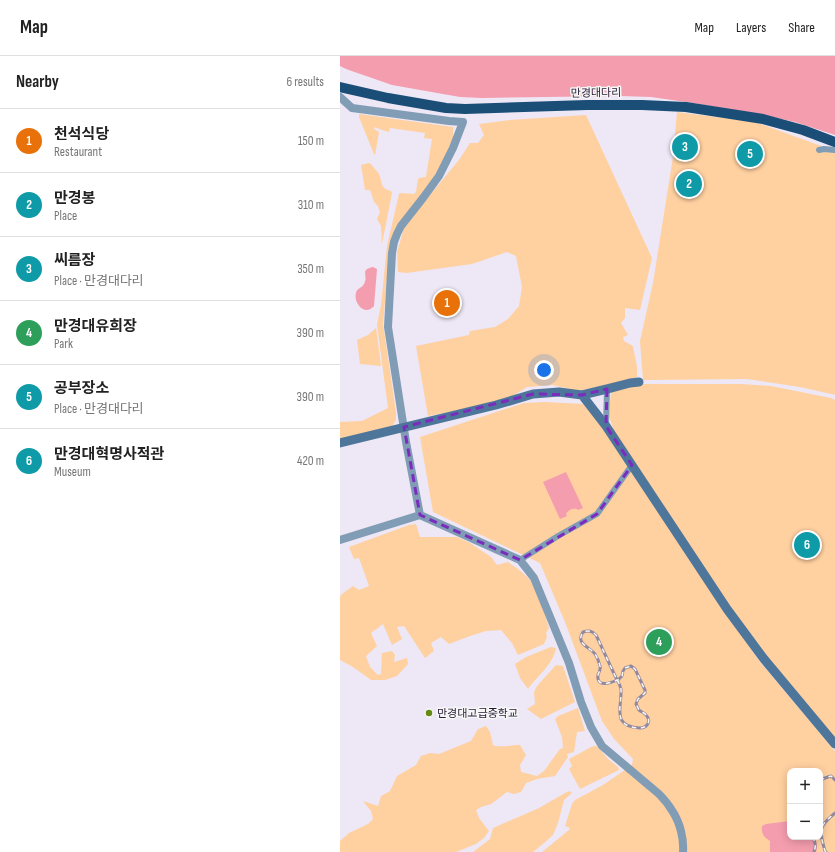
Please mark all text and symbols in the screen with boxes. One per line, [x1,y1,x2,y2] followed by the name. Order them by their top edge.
[20,16,48,39] text: Map
[694,19,714,36] text: Map
[736,19,766,36] text: Layers
[788,19,815,36] text: Share
[16,72,59,92] text: Nearby
[286,74,324,90] text: 6 results
[571,86,621,100] street label: 만경대다리
[54,125,109,144] text: 천석식당
[672,132,698,162] pin: 3
[26,133,32,149] text: 1
[298,133,324,149] text: 150 m
[737,139,763,169] pin: 5
[54,144,102,160] text: Restaurant
[676,169,702,199] pin: 2
[54,189,95,208] text: 만경봉
[26,197,32,213] text: 2
[298,197,324,213] text: 310 m
[54,208,77,224] text: Place
[54,251,95,270] text: 씨름장
[26,261,32,277] text: 3
[297,261,324,277] text: 350 m
[54,273,144,289] text: Place · 만경대다리
[434,288,460,318] pin: 1
[54,317,137,336] text: 만경대유희장
[26,325,32,341] text: 4
[297,325,324,341] text: 390 m
[54,336,73,352] text: Park
[534,360,554,380] your location
[54,379,109,398] text: 공부장소
[26,389,32,405] text: 5
[297,389,324,405] text: 390 m
[54,401,144,417] text: Place · 만경대다리
[54,445,164,464] text: 만경대혁명사적관
[26,453,32,469] text: 6
[297,453,324,469] text: 420 m
[54,464,91,480] text: Museum
[794,530,820,560] pin: 6
[646,627,672,657] pin: 4
[437,707,518,720] place label: 만경대고급중학교
[424,708,434,718] marker: 만경대고급중학교
[787,768,823,840] map controls
[787,768,823,804] button: +
[787,804,823,840] button: −

